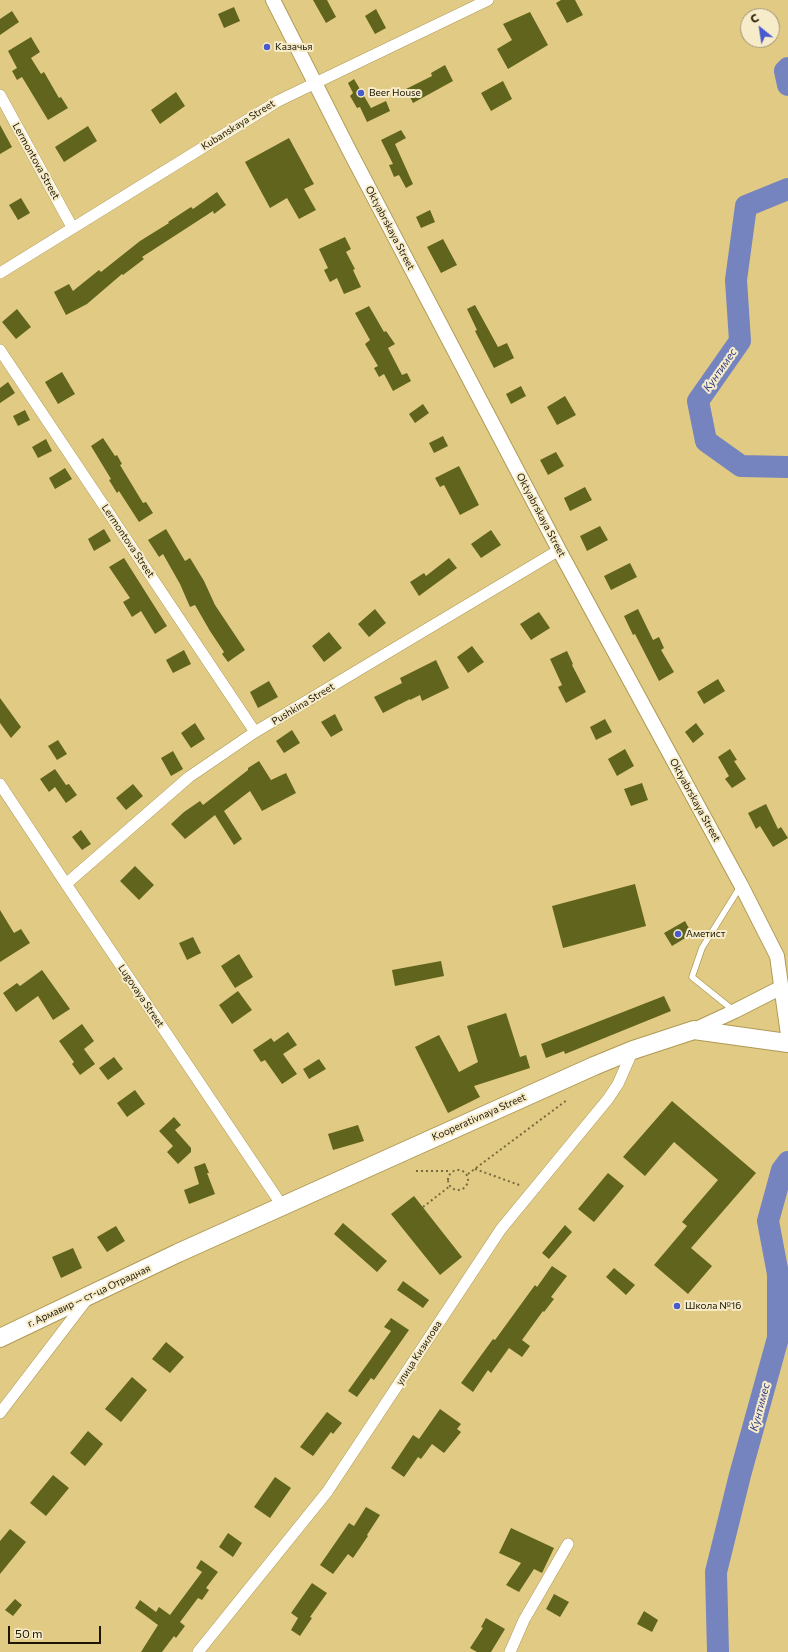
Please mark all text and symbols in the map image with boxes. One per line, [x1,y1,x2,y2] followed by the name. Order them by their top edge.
[740,8,780,48] north arrow
[748,11,761,26] text: С
[275,41,313,53] place label: Казачья
[262,42,272,52] marker: Казачья
[369,87,421,99] place label: Beer House
[356,88,366,98] marker: Beer House
[199,97,277,153] street label: Kubanskaya Street
[10,121,62,201] street label: Lermontova Street
[363,184,417,272] street label: Oktyabrskaya Street
[700,346,740,394] water label: Кунтимес
[514,471,568,559] street label: Oktyabrskaya Street
[99,502,157,580] street label: Lermontova Street
[269,681,337,727] street label: Pushkina Street
[667,756,723,844] street label: Oktyabrskaya Street
[686,928,725,940] place label: Аметист
[673,929,683,939] marker: Аметист
[116,962,166,1030] street label: Lugovaya Street
[430,1091,528,1143] street label: Kooperativnaya Street
[26,1262,152,1330] street label: г. Армавир — ст-ца Отрадная
[685,1300,741,1312] place label: Школа №16
[672,1301,682,1311] marker: Школа №16
[394,1318,444,1388] street label: улица Кизилова
[747,1381,773,1433] water label: Кунтимес
[10,1618,103,1644] scale bar
[15,1626,43,1640] text: 50 m

